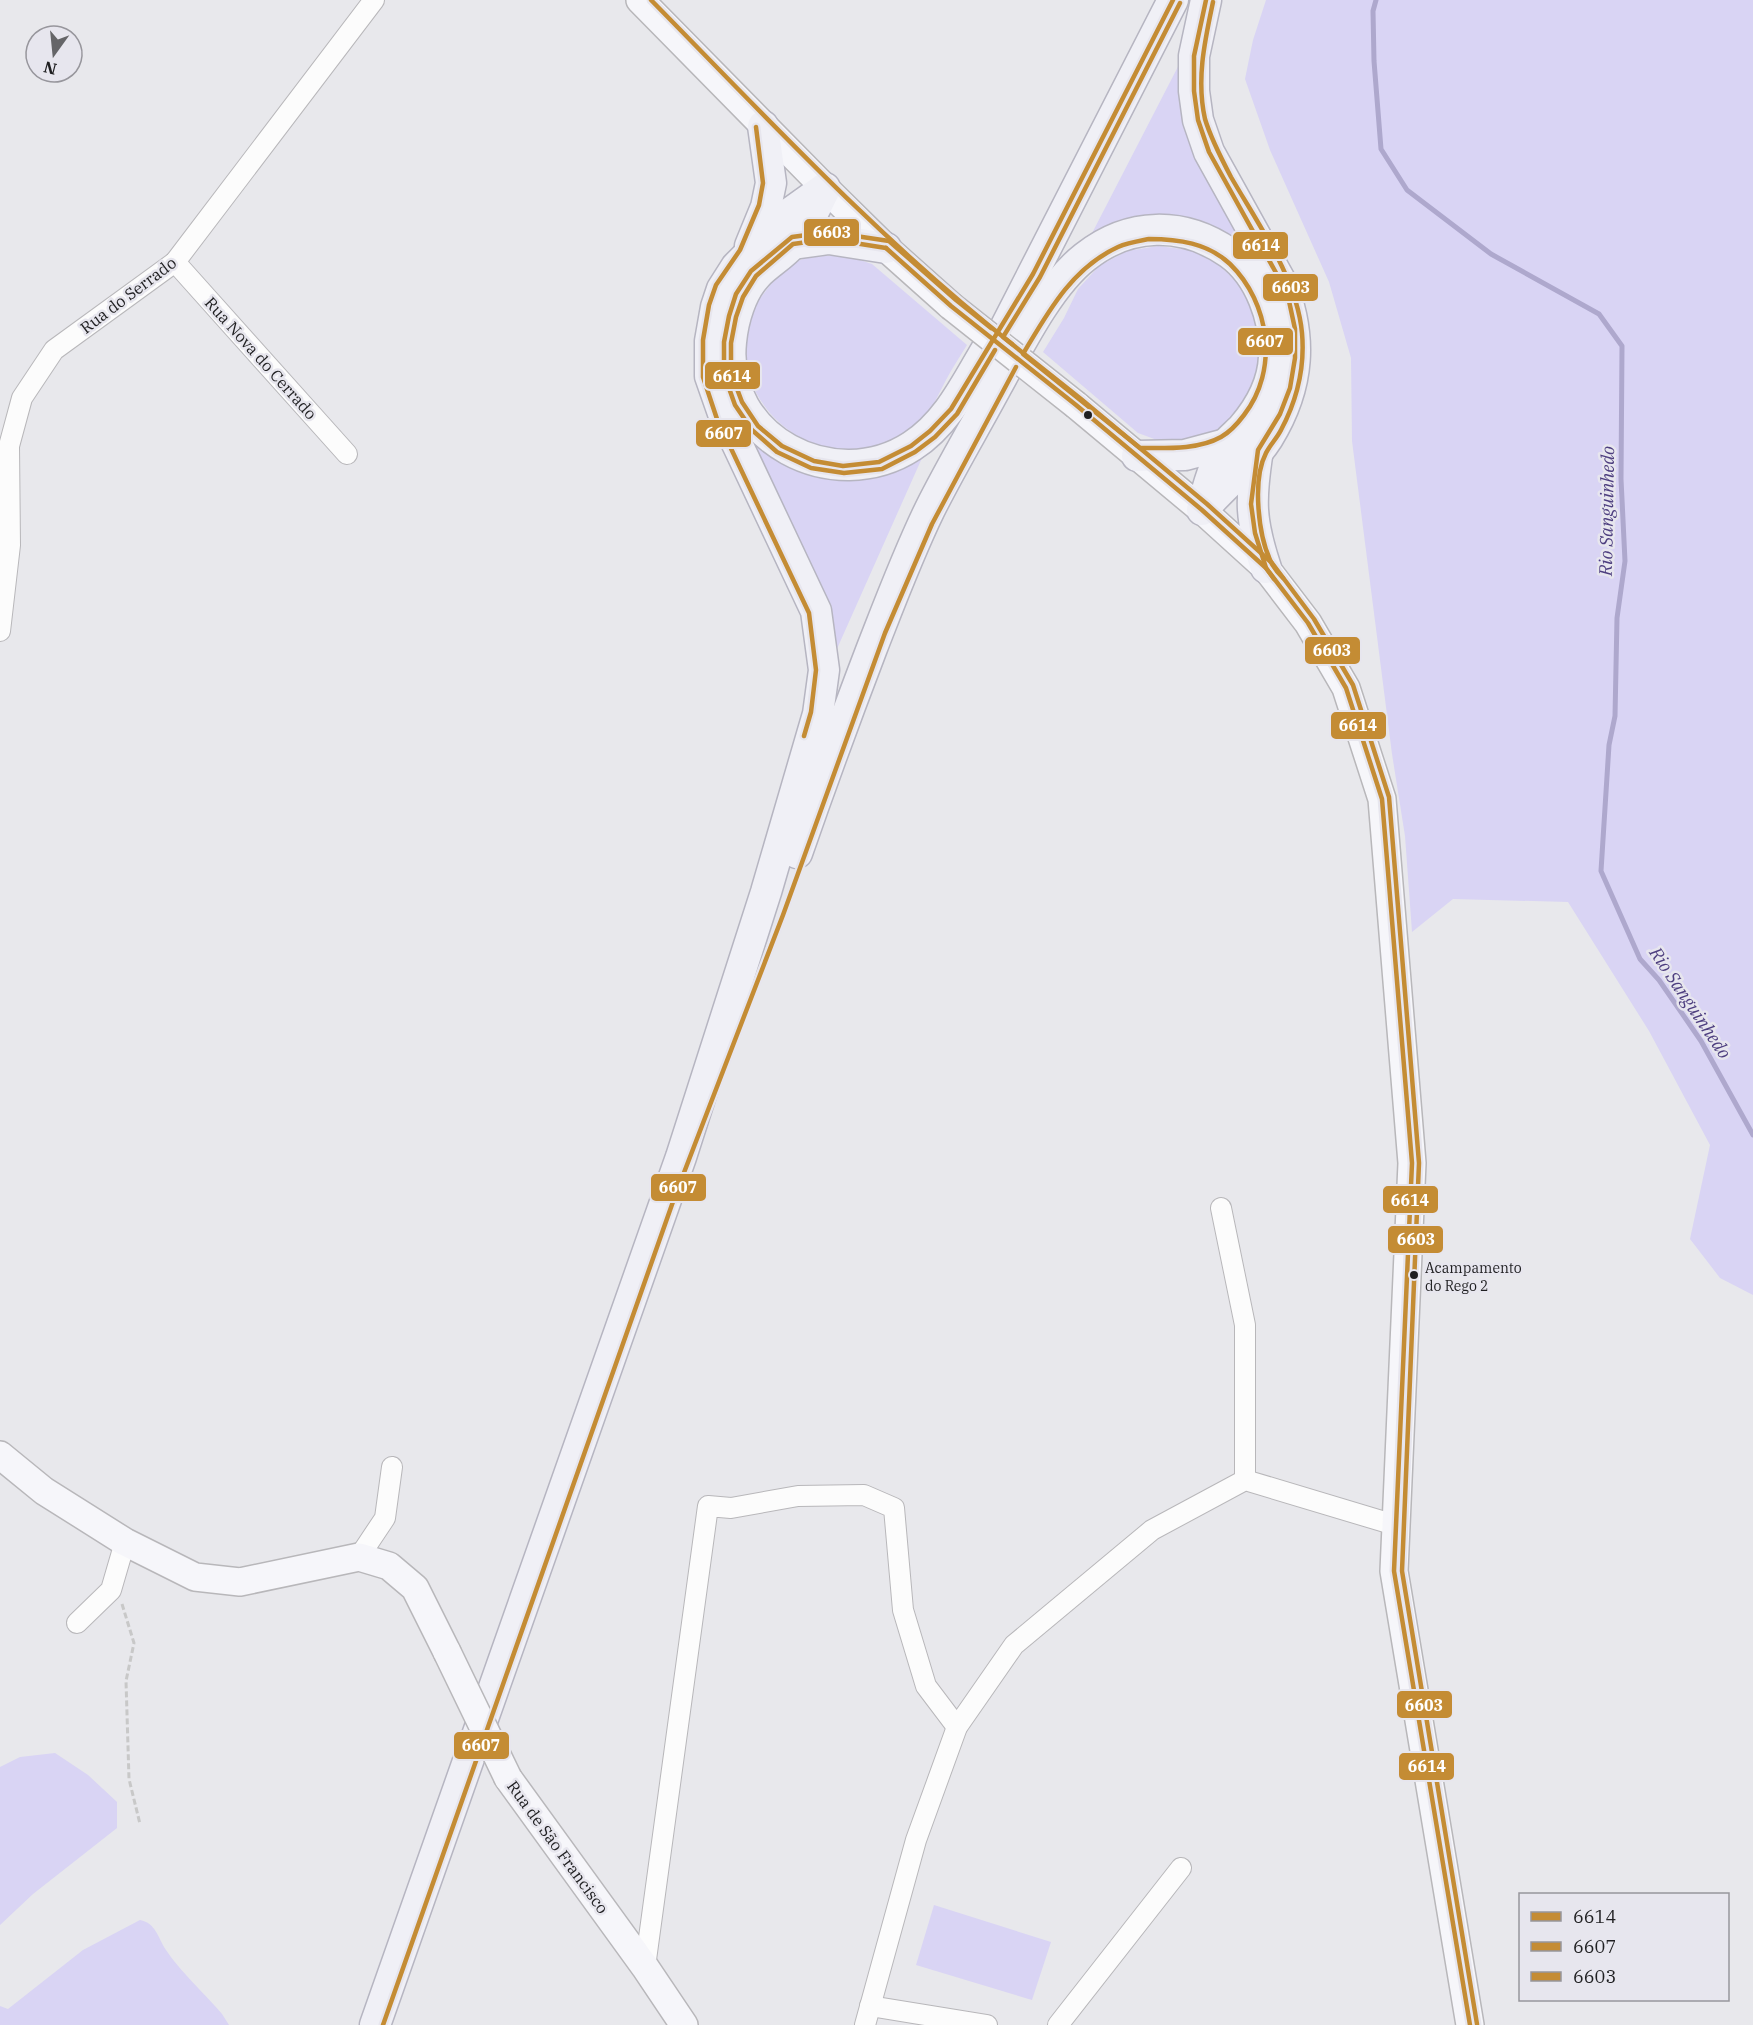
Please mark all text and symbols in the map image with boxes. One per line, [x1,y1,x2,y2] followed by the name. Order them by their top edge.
[24,24,84,84] north arrow
[41,57,59,80] text: N
[803,218,860,247] line badge: 6603
[813,222,851,242] text: 6603
[1232,231,1289,260] line badge: 6614
[1242,235,1281,255] text: 6614
[76,252,180,338] street label: Rua do Serrado
[1262,273,1319,302] line badge: 6603
[1272,277,1310,297] text: 6603
[201,293,321,423] street label: Rua Nova do Cerrado
[1237,327,1294,356] line badge: 6607
[1246,331,1284,351] text: 6607
[704,361,761,390] line badge: 6614
[713,366,752,386] text: 6614
[1082,409,1094,421] unlabelled marker
[695,419,752,448] line badge: 6607
[705,423,743,443] text: 6607
[1594,446,1619,577] water label: Rio Sanguinhedo
[1304,636,1361,665] line badge: 6603
[1313,640,1351,660] text: 6603
[1330,711,1387,740] line badge: 6614
[1339,715,1378,735] text: 6614
[1644,942,1736,1063] water label: Rio Sanguinhedo
[650,1173,707,1202] line badge: 6607
[659,1177,697,1197] text: 6607
[1382,1185,1439,1214] line badge: 6614
[1391,1190,1430,1210] text: 6614
[1387,1225,1444,1254] line badge: 6603
[1397,1229,1435,1249] text: 6603
[1425,1259,1522,1295] place label: Acampamento do Rego 2
[1408,1269,1420,1281] marker: Acampamento do Rego 2
[1396,1690,1453,1719] line badge: 6603
[1405,1695,1443,1715] text: 6603
[453,1731,510,1760] line badge: 6607
[462,1735,500,1755] text: 6607
[1398,1752,1455,1781] line badge: 6614
[1408,1756,1447,1776] text: 6614
[503,1776,613,1918] street label: Rua de São Francisco
[1519,1893,1729,2001] legend
[1573,1905,1616,1928] text: 6614
[1573,1935,1616,1958] text: 6607
[1573,1965,1616,1988] text: 6603

